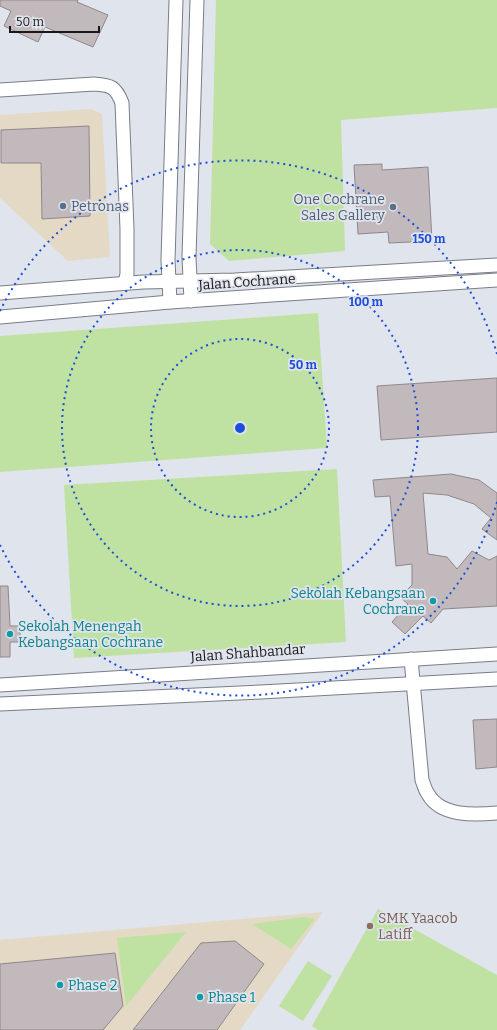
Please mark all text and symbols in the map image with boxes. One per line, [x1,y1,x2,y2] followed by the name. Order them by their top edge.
[10,8,99,34] scale bar
[16,15,45,29] text: 50 m
[293,191,386,224] place label: One Cochrane Sales Gallery
[71,198,129,215] place label: Petronas
[58,201,68,211] marker: Petronas
[388,202,398,212] marker: One Cochrane Sales Gallery
[413,232,446,246] text: 150 m
[197,270,296,294] street label: Jalan Cochrane
[349,295,384,309] text: 100 m
[289,358,317,372] text: 50 m
[233,421,247,435] centre of rings
[290,585,425,618] place label: Sekolah Kebangsaan Cochrane
[428,596,438,606] marker: Sekolah Kebangsaan Cochrane
[18,618,163,651] place label: Sekolah Menengah Kebangsaan Cochrane
[5,629,15,639] marker: Sekolah Menengah Kebangsaan Cochrane
[189,641,306,666] street label: Jalan Shahbandar
[378,910,458,943] place label: SMK Yaacob Latiff
[365,921,375,931] marker: SMK Yaacob Latiff
[68,977,117,994] place label: Phase 2
[55,980,65,990] marker: Phase 2
[208,989,256,1006] place label: Phase 1
[195,992,205,1002] marker: Phase 1

